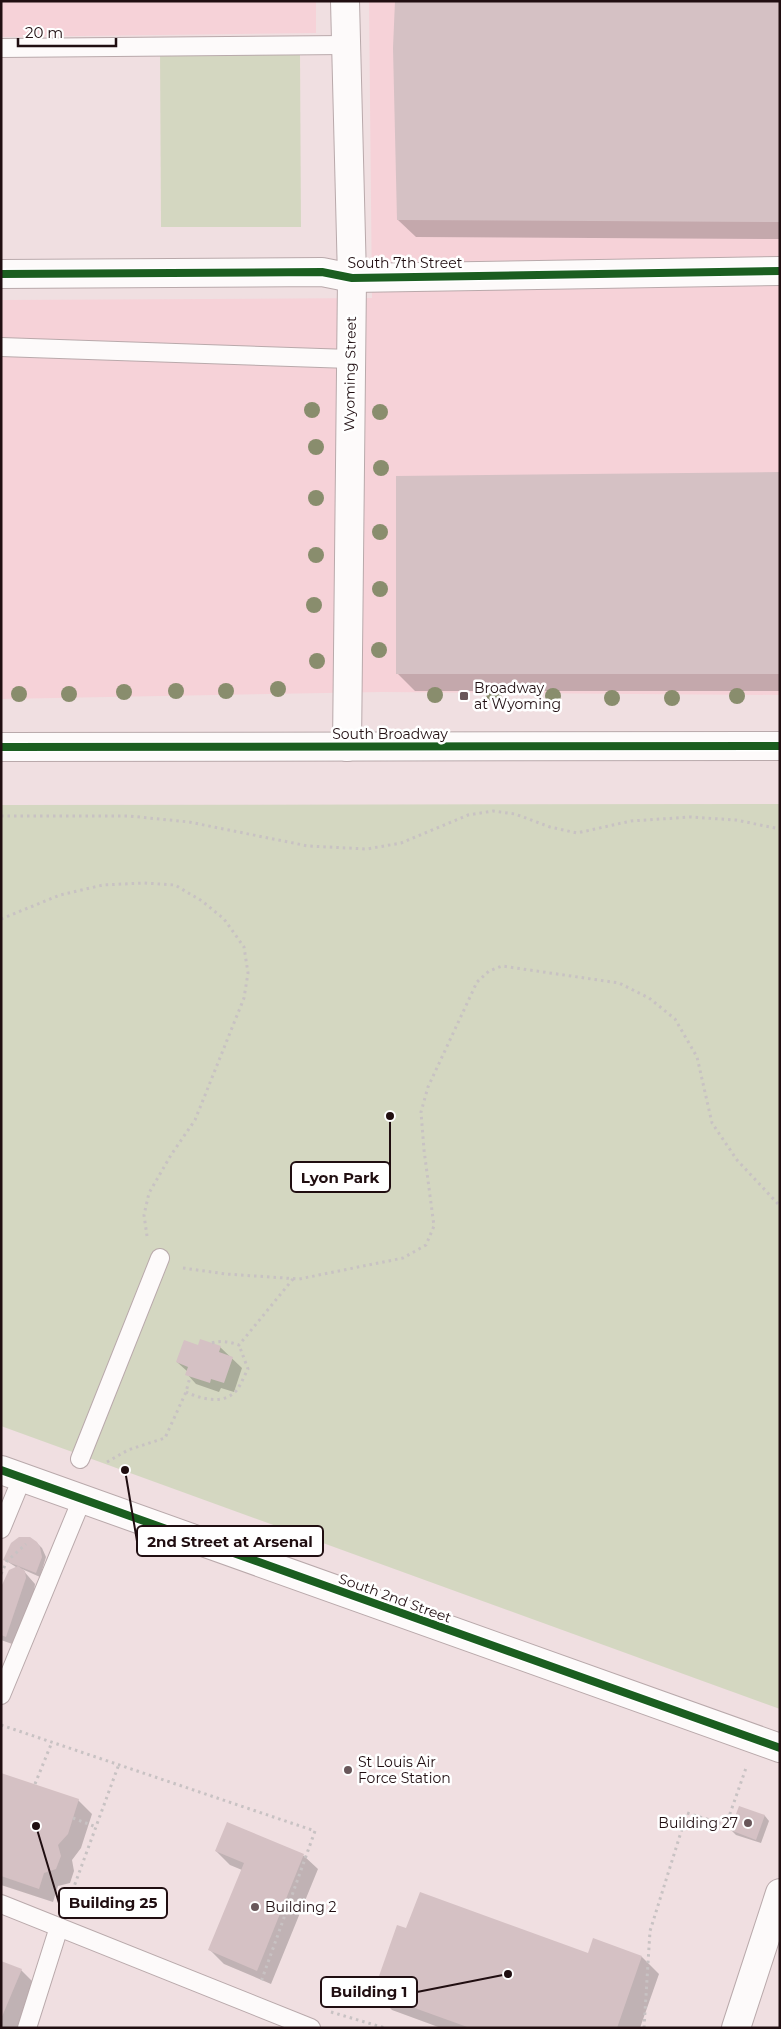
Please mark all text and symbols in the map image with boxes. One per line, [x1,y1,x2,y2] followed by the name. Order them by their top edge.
[18,15,115,47] scale bar
[25,23,63,42] text: 20 m
[348,254,463,272] street label: South 7th Street
[340,316,360,432] street label: Wyoming Street
[474,679,561,713] place label: Broadway at Wyoming
[458,690,470,702] marker: Broadway at Wyoming
[332,725,448,743] street label: South Broadway
[291,1162,390,1192] callout: Lyon Park
[301,1168,379,1187] text: Lyon Park
[137,1526,323,1556] callout: 2nd Street at Arsenal
[147,1532,313,1551] text: 2nd Street at Arsenal
[336,1569,454,1627] street label: South 2nd Street
[358,1753,451,1787] place label: St Louis Air Force Station
[342,1764,354,1776] marker: St Louis Air Force Station
[658,1814,738,1832] place label: Building 27
[742,1817,754,1829] marker: Building 27
[59,1888,167,1918] callout: Building 25
[69,1893,157,1912] text: Building 25
[265,1898,336,1916] place label: Building 2
[249,1901,261,1913] marker: Building 2
[321,1977,417,2007] callout: Building 1
[331,1982,407,2001] text: Building 1

